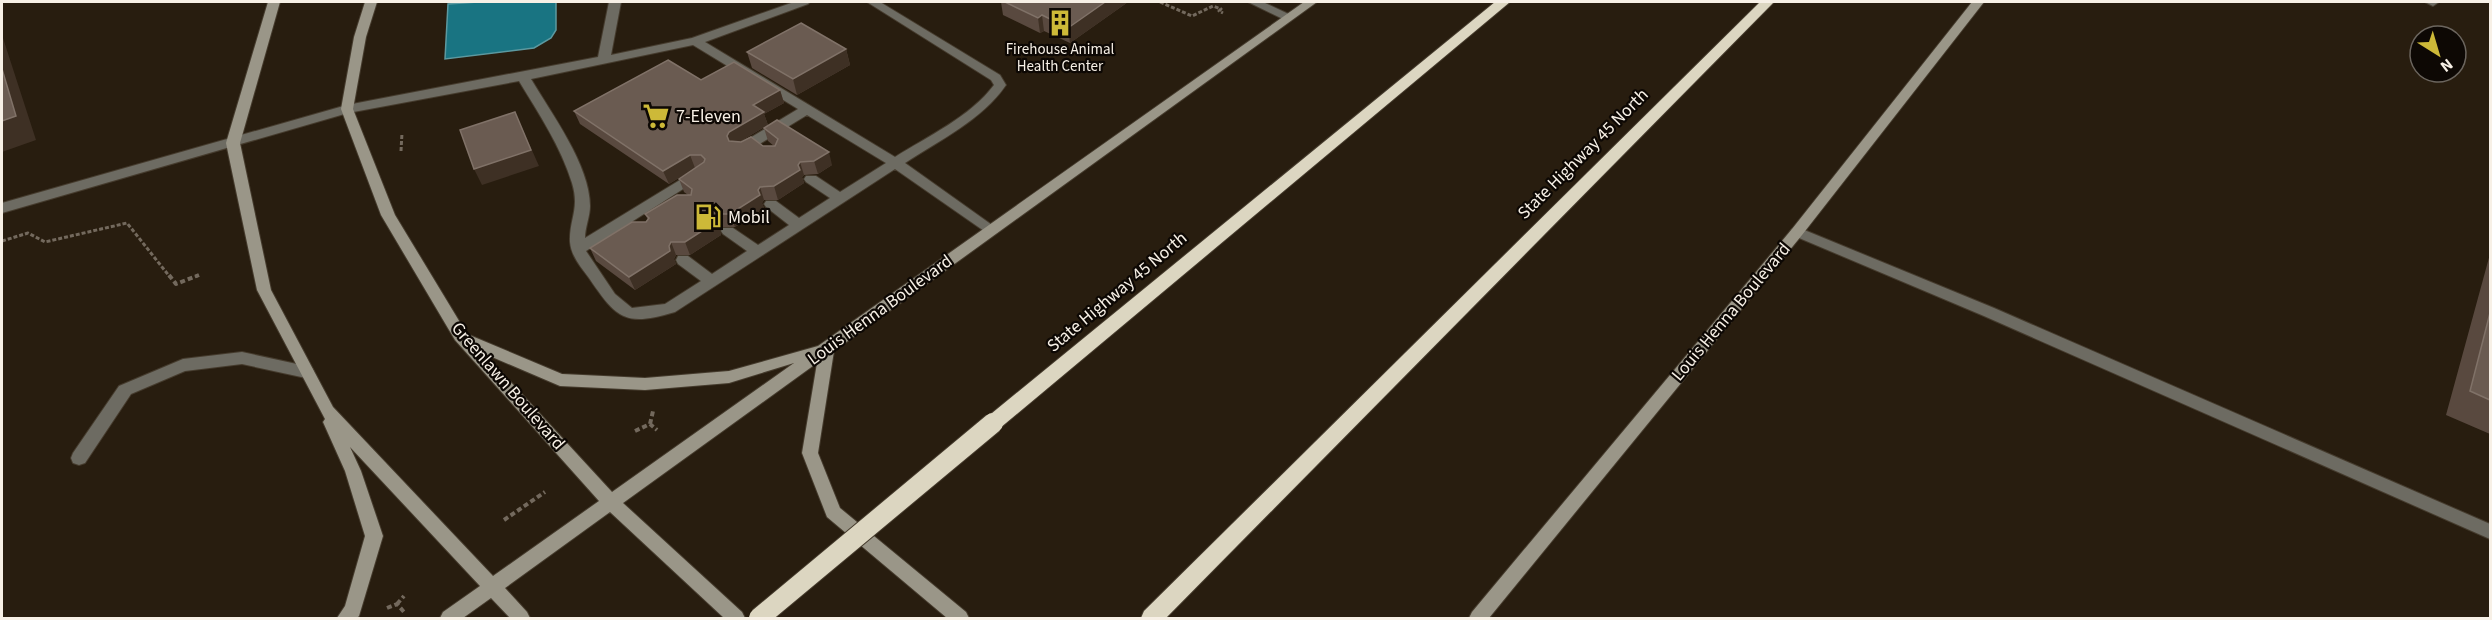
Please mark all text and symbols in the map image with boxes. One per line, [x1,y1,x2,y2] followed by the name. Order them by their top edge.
[1045,8,1075,38] building icon: Firehouse Animal Health Center
[2408,24,2468,84] north arrow
[1006,39,1114,77] place label: Firehouse Animal Health Center
[2436,53,2457,77] text: N
[1512,83,1654,225] street label: State Highway 45 North
[641,101,671,131] supermarket icon: 7-Eleven
[676,104,741,129] place label: 7-Eleven
[693,202,723,232] fuel station icon: Mobil
[728,205,770,230] place label: Mobil
[1042,226,1192,358] street label: State Highway 45 North
[1666,237,1796,387] street label: Louis Henna Boulevard
[802,249,958,371] street label: Louis Henna Boulevard
[445,317,571,455] street label: Greenlawn Boulevard

